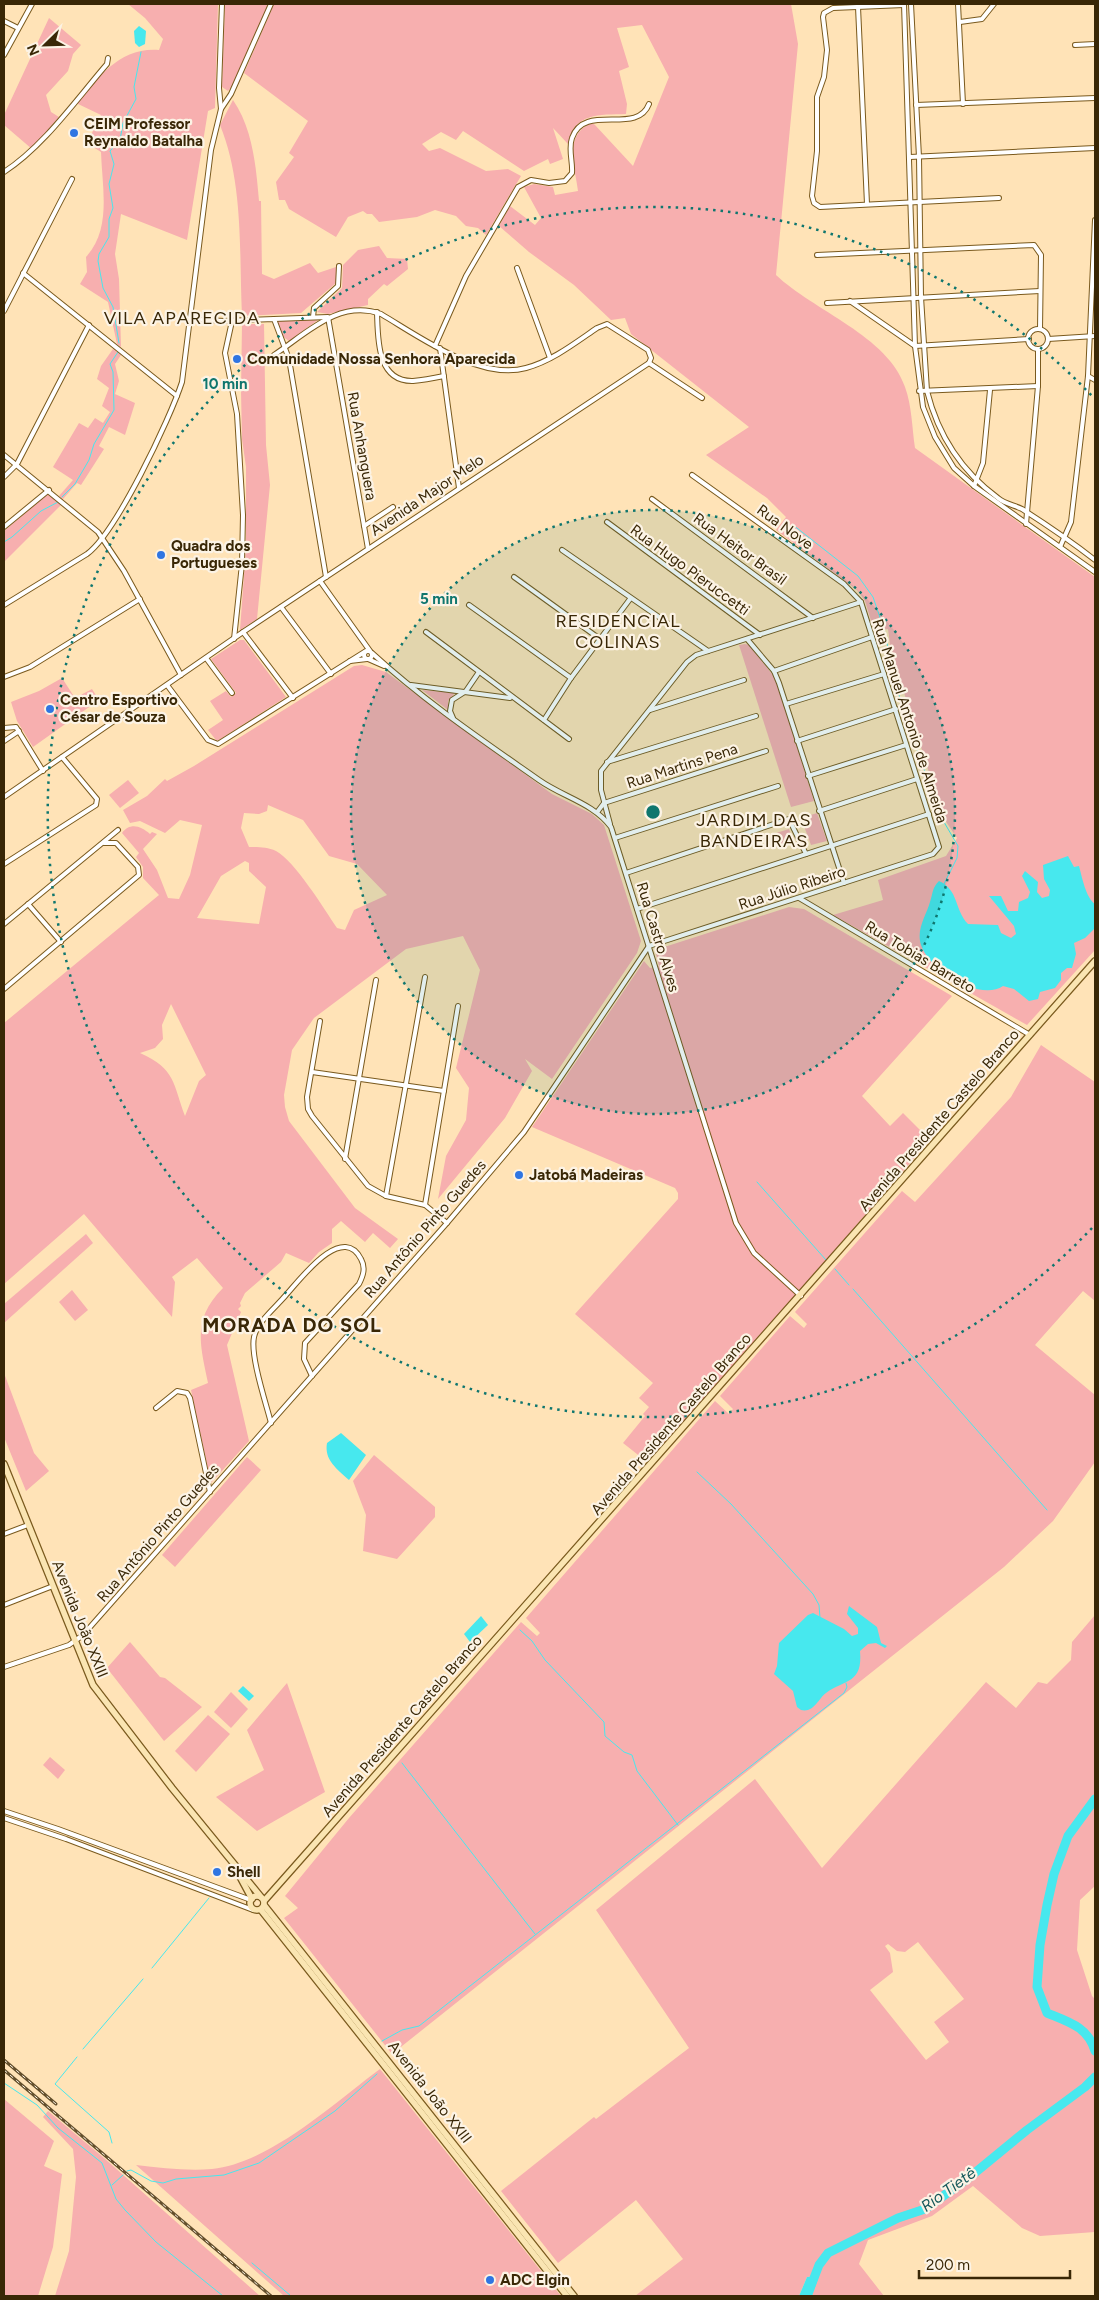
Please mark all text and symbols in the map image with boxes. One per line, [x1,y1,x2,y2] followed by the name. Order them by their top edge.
[20,20,70,70] north arrow
[24,42,43,58] text: N
[84,115,203,150] place label: CEIM Professor Reynaldo Batalha
[68,127,80,139] marker: CEIM Professor Reynaldo Batalha
[104,307,260,329] district label: VILA APARECIDA
[247,350,515,368] place label: Comunidade Nossa Senhora Aparecida
[231,353,243,365] marker: Comunidade Nossa Senhora Aparecida
[202,375,248,393] text: 10 min
[344,390,380,502] street label: Rua Anhanguera
[367,450,487,540] street label: Avenida Major Melo
[753,501,817,553] street label: Rua Nove
[690,509,790,589] street label: Rua Heitor Brasil
[627,521,753,619] street label: Rua Hugo Pieruccetti
[171,537,257,572] place label: Quadra dos Portugueses
[155,549,167,561] marker: Quadra dos Portugueses
[420,590,458,608] text: 5 min
[555,610,681,653] district label: RESIDENCIAL COLINAS
[868,617,952,825] street label: Rua Manuel Antonio de Almeida
[60,691,178,726] place label: Centro Esportivo César de Souza
[44,703,56,715] marker: Centro Esportivo César de Souza
[624,740,740,792] street label: Rua Martins Pena
[644,803,662,821] centre of rings
[696,809,812,852] district label: JARDIM DAS BANDEIRAS
[736,862,848,914] street label: Rua Júlio Ribeiro
[633,880,683,994] street label: Rua Castro Alves
[862,917,979,997] street label: Rua Tobias Barreto
[855,1025,1023,1215] street label: Avenida Presidente Castelo Branco
[360,1156,490,1302] street label: Rua Antônio Pinto Guedes
[529,1166,643,1184] place label: Jatobá Madeiras
[513,1169,525,1181] marker: Jatobá Madeiras
[202,1313,382,1337] district label: MORADA DO SOL
[587,1329,755,1519] street label: Avenida Presidente Castelo Branco
[93,1460,223,1606] street label: Rua Antônio Pinto Guedes
[48,1558,112,1680] street label: Avenida João XXIII
[318,1631,486,1821] street label: Avenida Presidente Castelo Branco
[227,1863,260,1881] place label: Shell
[211,1866,223,1878] marker: Shell
[384,2037,476,2147] street label: Avenida João XXIII
[917,2163,980,2216] water label: Rio Tietê
[919,2248,1070,2280] scale bar
[926,2256,970,2274] text: 200 m
[500,2271,570,2289] place label: ADC Elgin
[484,2274,496,2286] marker: ADC Elgin

